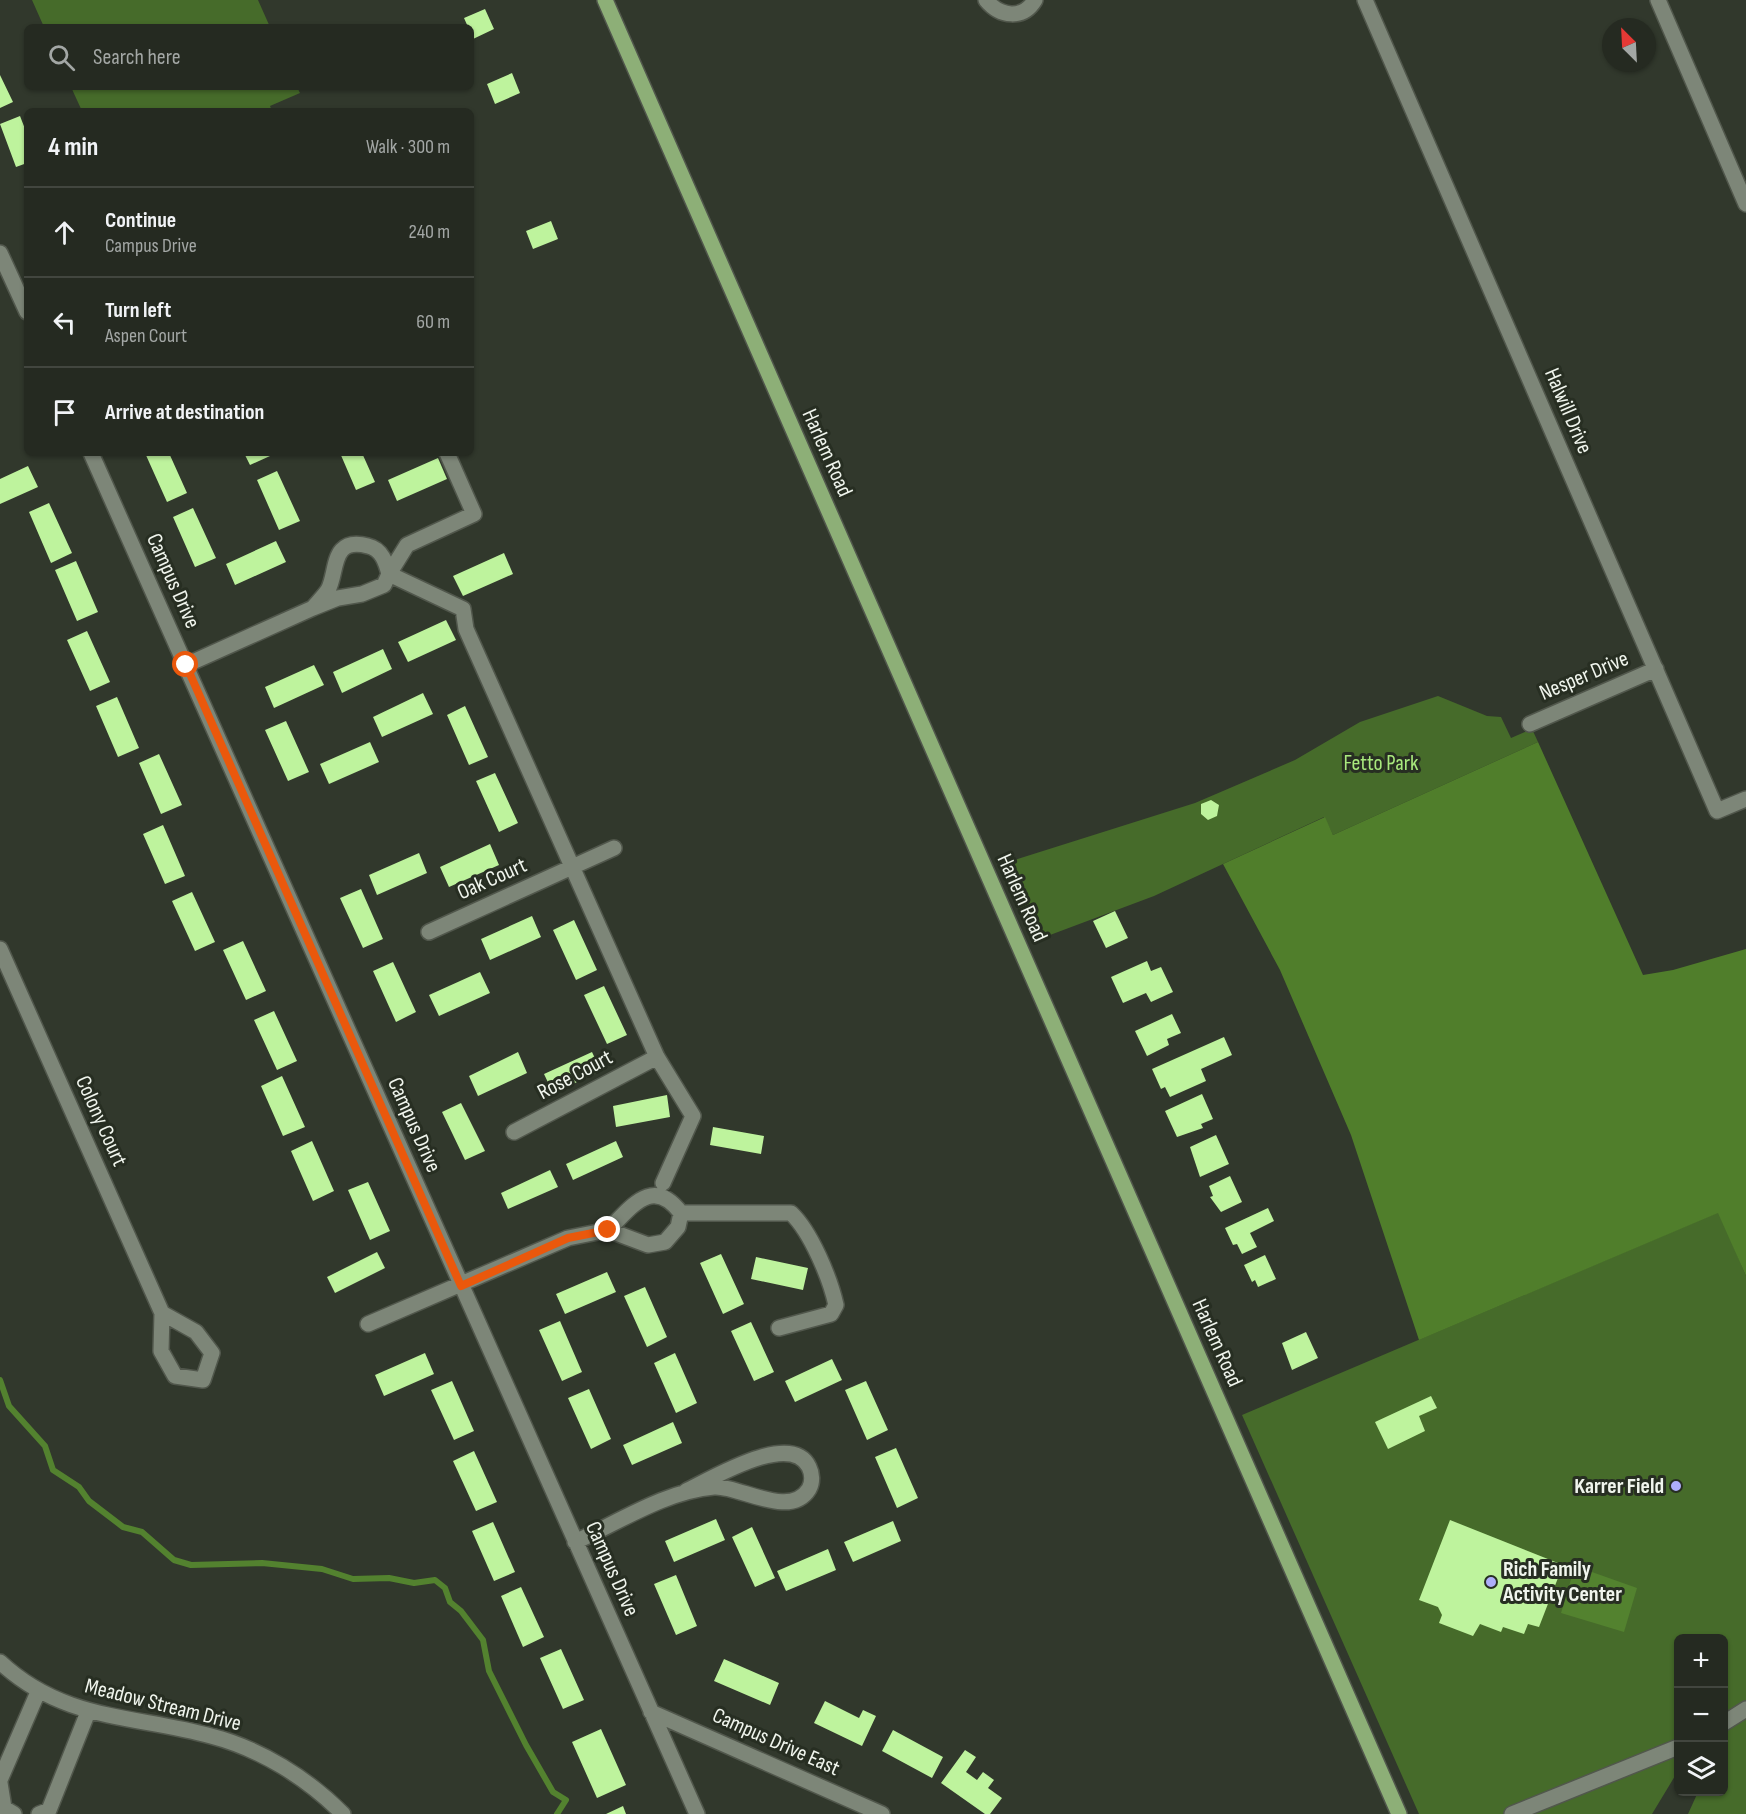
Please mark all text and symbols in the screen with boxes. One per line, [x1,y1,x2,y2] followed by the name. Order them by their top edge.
[1602,18,1656,72] north arrow
[24,24,474,90] search box
[45,41,78,74] icon: search
[93,44,180,71] text: Search here
[48,132,98,163] text: 4 min
[366,135,450,159] text: Walk · 300 m
[105,207,176,234] text: Continue
[48,216,81,249] icon: ahead
[409,220,450,244] text: 240 m
[105,234,197,258] text: Campus Drive
[105,297,171,324] text: Turn left
[48,306,81,339] icon: left
[416,310,450,334] text: 60 m
[105,324,187,348] text: Aspen Court
[1538,364,1598,458] street label: Halwill Drive
[48,396,81,429] icon: arrive
[105,399,264,426] text: Arrive at destination
[796,405,858,501] street label: Harlem Road
[140,529,206,633] street label: Campus Drive
[1535,645,1633,707] street label: Nesper Drive
[172,651,198,677] route start
[1344,750,1419,777] park label: Fetto Park
[991,850,1053,946] street label: Harlem Road
[453,852,531,906] street label: Oak Court
[533,1044,618,1106] street label: Rose Court
[69,1072,133,1171] street label: Colony Court
[381,1073,447,1177] street label: Campus Drive
[594,1216,620,1242] route end
[1186,1295,1248,1391] street label: Harlem Road
[1574,1473,1664,1500] place label: Karrer Field
[1669,1479,1683,1493] marker: Karrer Field
[579,1517,645,1621] street label: Campus Drive
[1502,1556,1622,1608] place label: Rich Family Activity Center
[1484,1575,1498,1589] marker: Rich Family Activity Center
[1674,1634,1728,1796] map controls
[1674,1634,1728,1688] button: +
[82,1673,244,1737] street label: Meadow Stream Drive
[1674,1688,1728,1742] button: −
[708,1702,844,1782] street label: Campus Drive East
[1674,1742,1728,1796] button: layers

